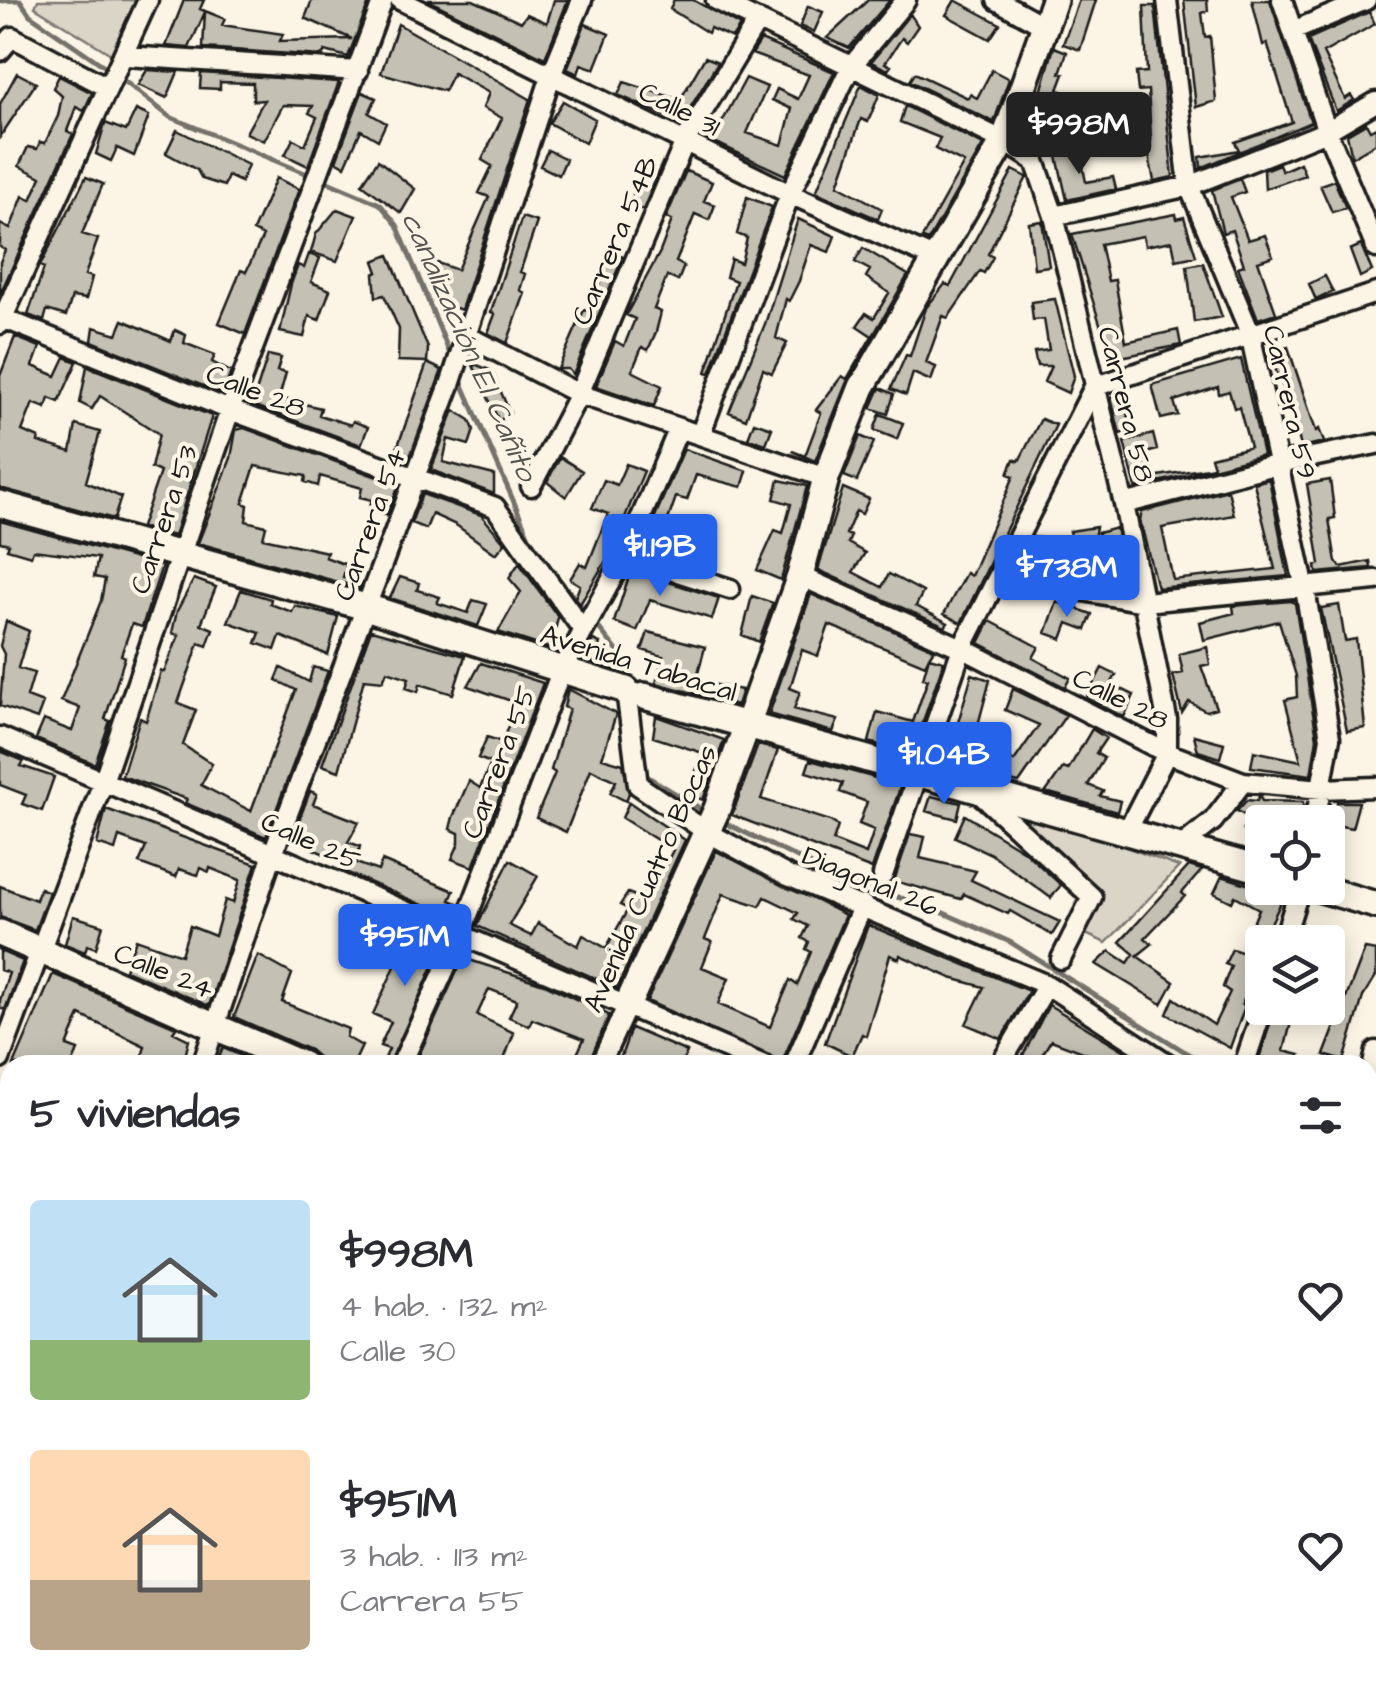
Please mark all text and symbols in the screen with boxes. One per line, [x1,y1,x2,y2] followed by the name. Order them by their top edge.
[632,72,727,147] street label: Calle 31
[1009,92,1149,177] pin: $998M
[1028,102,1130,147] text: $998M
[562,150,668,331] street label: Carrera 54B
[391,205,548,490] water label: canalización El Cañito
[1087,322,1164,486] street label: Carrera 58
[1253,322,1326,483] street label: Carrera 59
[200,355,311,428] street label: Calle 28
[121,440,208,599] street label: Carrera 53
[325,443,416,606] street label: Carrera 54
[579,514,741,599] pin: $1.19B
[624,524,696,569] text: $1.19B
[997,535,1137,620] pin: $738M
[1017,545,1118,590] text: $738M
[535,615,742,712] street label: Avenida Tabacal
[1065,658,1175,740] street label: Calle 28
[452,680,546,845] street label: Carrera 55
[863,722,1025,807] pin: $1.04B
[898,732,990,777] text: $1.04B
[574,739,727,1019] street label: Avenida Cuatro Bocas
[254,802,366,881] street label: Calle 25
[1245,805,1345,1025] map controls
[1245,805,1345,905] button: locate
[796,836,945,927] street label: Diagonal 26
[335,904,475,989] pin: $951M
[360,914,450,959] text: $951M
[1245,925,1345,1025] button: layers
[108,934,219,1009] street label: Calle 24
[30,1086,241,1144] text: 5 viviendas
[1293,1088,1348,1143] icon: filters
[340,1226,473,1284] text: $998M
[110,1240,230,1360] icon: home
[1293,1273,1348,1328] icon: heart
[340,1284,548,1329] text: 4 hab. · 132 m²
[340,1329,456,1374] text: Calle 30
[340,1476,457,1534] text: $951M
[110,1490,230,1610] icon: home
[1293,1523,1348,1578] icon: heart
[340,1534,528,1579] text: 3 hab. · 113 m²
[340,1579,524,1624] text: Carrera 55

